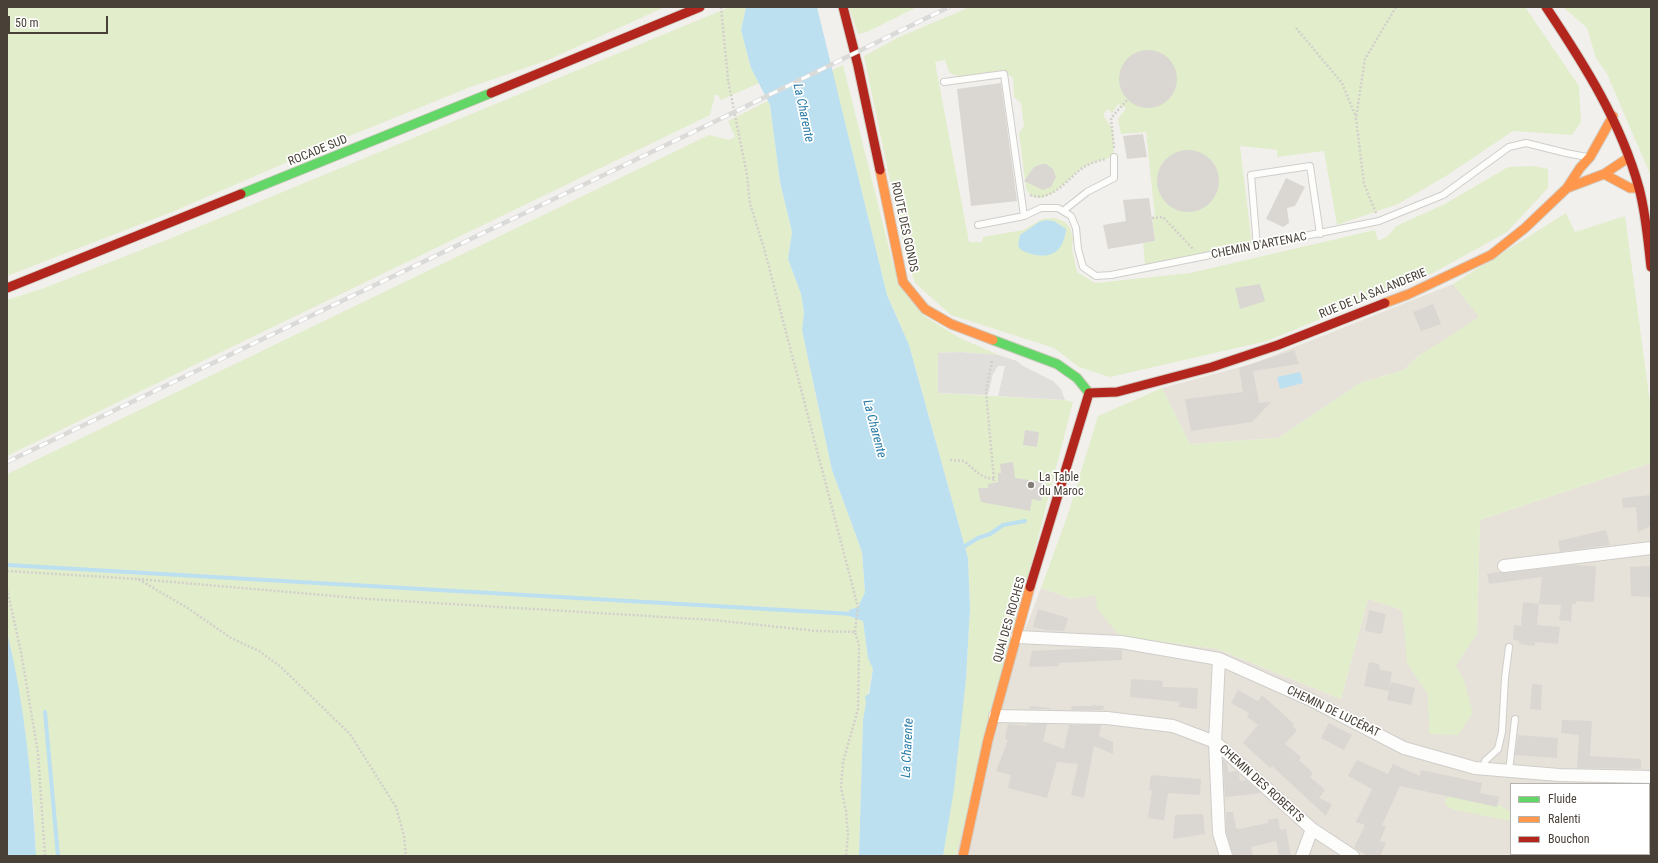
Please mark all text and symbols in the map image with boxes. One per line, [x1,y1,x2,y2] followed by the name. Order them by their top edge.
[10,8,110,34] scale bar
[15,16,39,30] text: 50 m
[789,82,817,144] water label: La Charente
[286,133,350,169] street label: ROCADE SUD
[887,181,921,273] street label: ROUTE DES GONDS
[1210,230,1308,262] street label: CHEMIN D'ARTENAC
[1317,266,1429,322] street label: RUE DE LA SALANDERIE
[859,398,889,460] water label: La Charente
[1039,471,1083,499] place label: La Table du Maroc
[1026,480,1036,490] marker: La Table du Maroc
[991,576,1029,664] street label: QUAI DES ROCHES
[1284,683,1382,741] street label: CHEMIN DE LUCÉRAT
[899,718,917,778] water label: La Charente
[1216,742,1306,826] street label: CHEMIN DES ROBERTS
[1510,783,1650,855] legend
[1548,792,1577,806] text: Fluide
[1548,812,1581,826] text: Ralenti
[1548,832,1590,846] text: Bouchon

